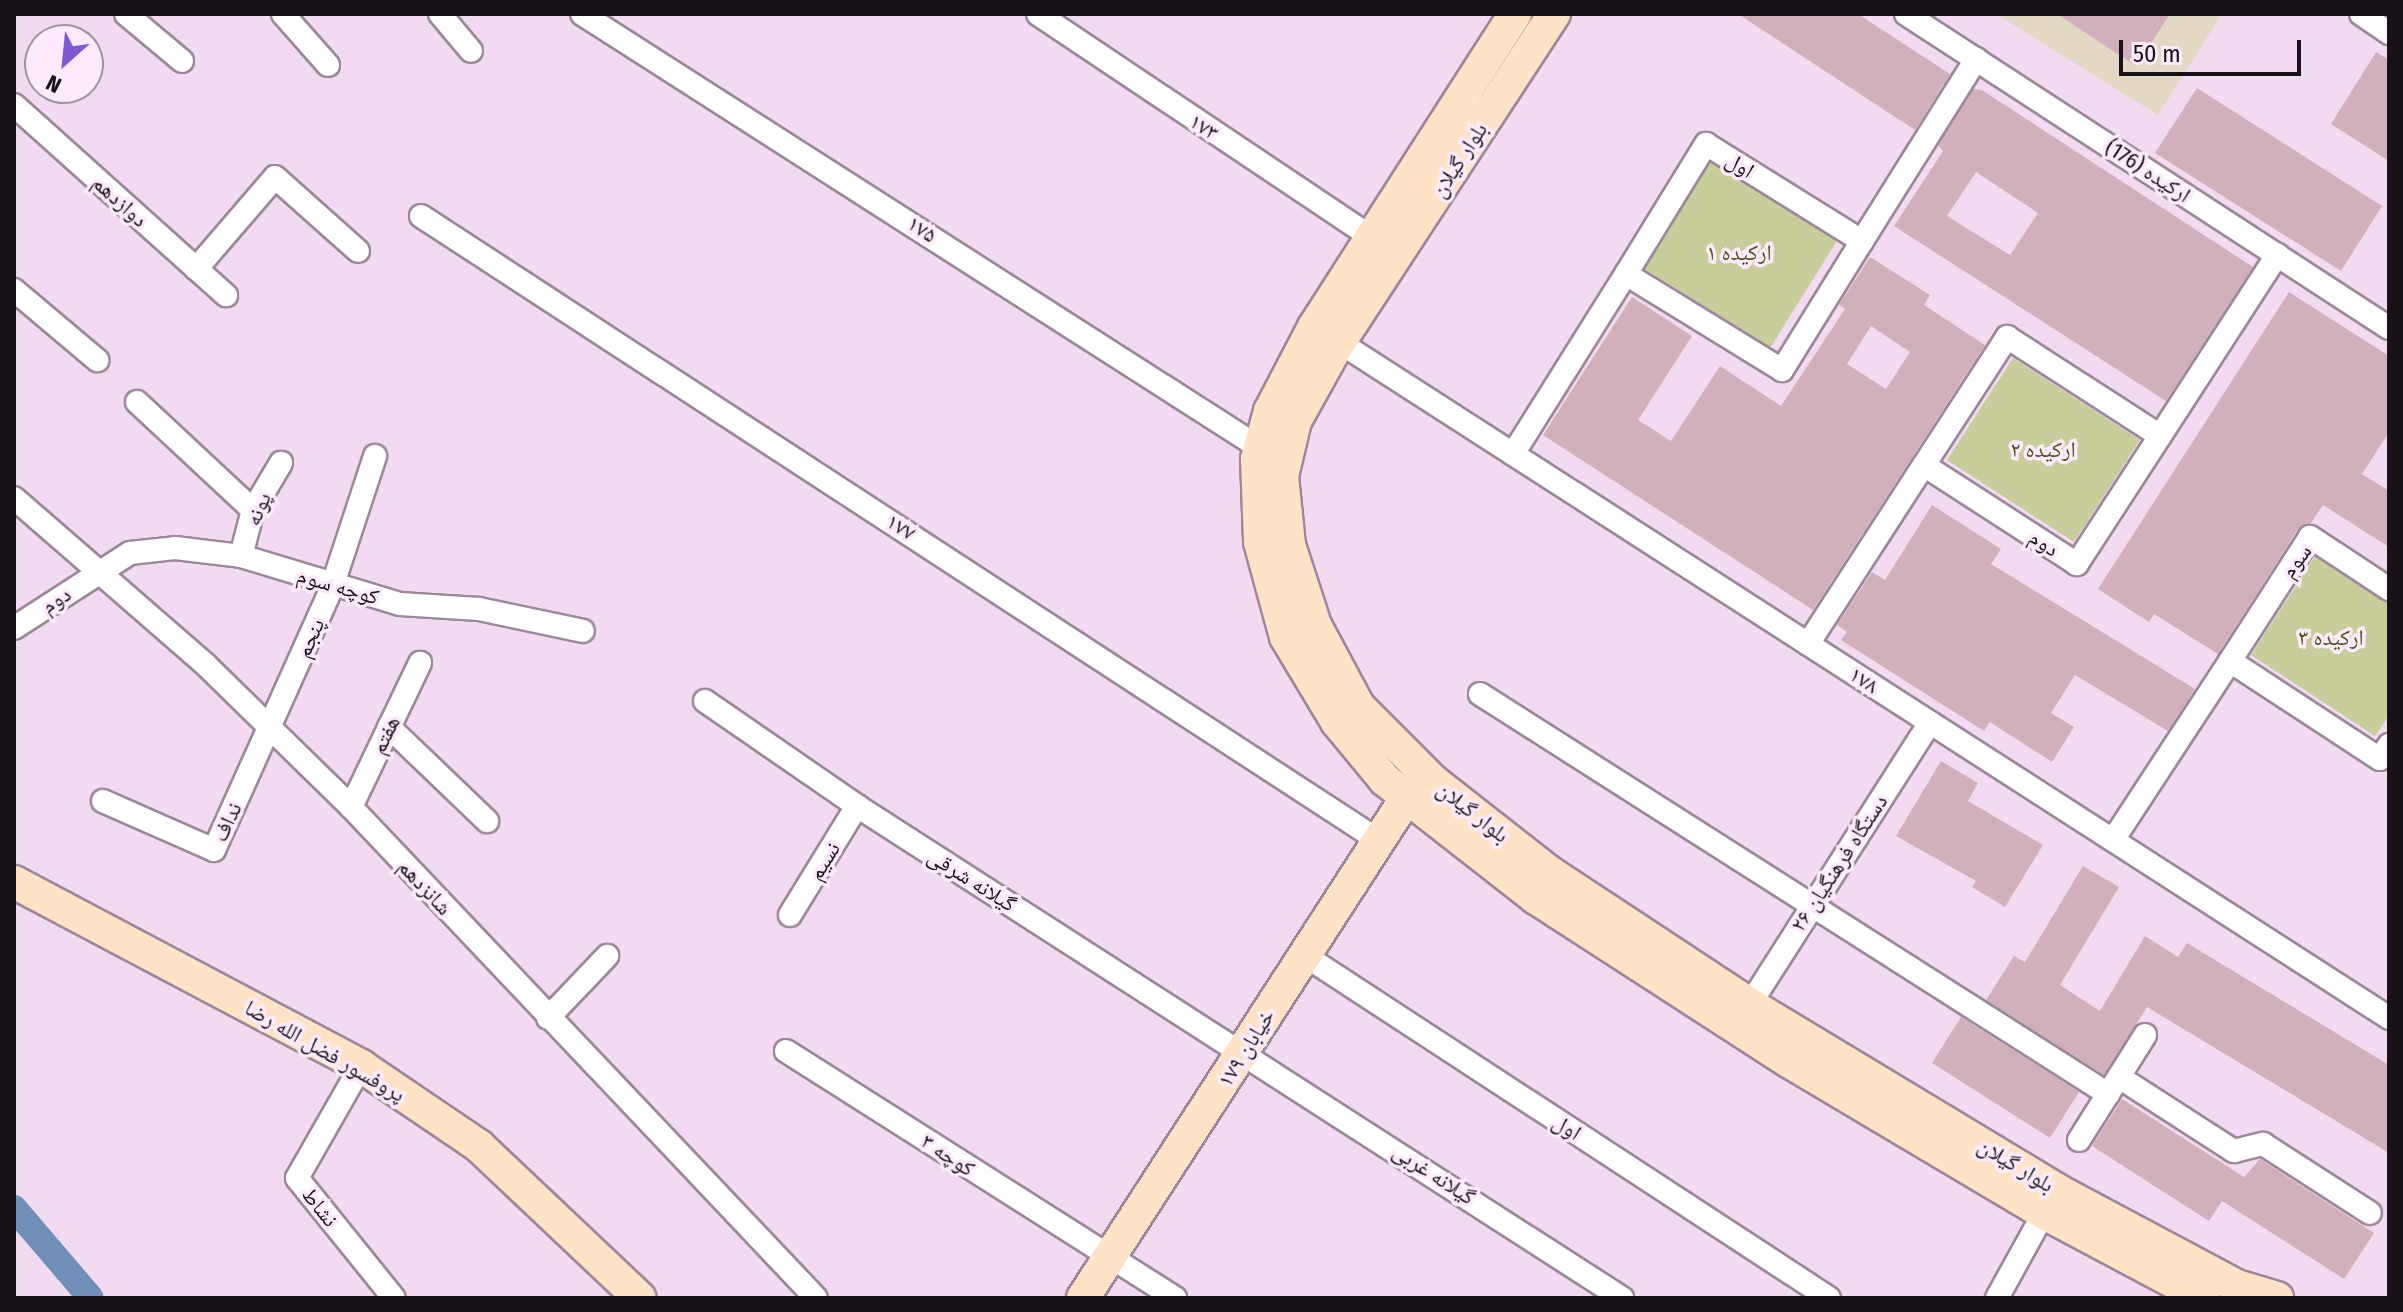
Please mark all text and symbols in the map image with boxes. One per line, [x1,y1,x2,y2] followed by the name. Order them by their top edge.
[24,24,104,104] north arrow
[2123,24,2305,74] scale bar
[2133,40,2181,68] text: 50 m
[42,69,66,99] text: N
[1184,108,1224,146] street label: ۱۷۳
[1425,118,1493,202] street label: بلوار گیلان
[2100,134,2196,208] street label: ارکیده (176)
[1721,146,1759,184] street label: اول
[87,169,153,233] street label: دوازدهم
[902,210,942,248] street label: ۱۷۵
[1706,240,1772,266] park label: ارکیده ۱
[2010,437,2076,463] park label: ارکیده ۲
[239,488,277,530] street label: پونه
[881,508,921,546] street label: ۱۷۷
[2024,524,2064,562] street label: دوم
[2275,539,2317,583] street label: سوم
[294,562,382,610] street label: کوچه سوم
[36,581,76,619] street label: دوم
[290,614,330,662] street label: پنجم
[2298,625,2364,651] park label: ارکیده ۳
[1844,661,1884,699] street label: ۱۷۸
[365,712,405,758] street label: هفتم
[1432,776,1514,848] street label: بلوار گیلان
[1785,789,1893,937] street label: ۲۶ دستگاه فرهنگیان
[207,798,247,846] street label: نداف
[802,837,846,885] street label: نسیم
[923,842,1021,918] street label: گیلانه شرقی
[393,854,457,920] street label: شانزدهم
[240,994,410,1108] street label: پروفسور فضل الله رضا
[1212,1004,1280,1092] street label: خیابان ۱۷۹
[1548,1108,1586,1146] street label: اول
[916,1128,980,1182] street label: کوچه ۳
[1973,1132,2059,1198] street label: بلوار گیلان
[1388,1138,1480,1210] street label: گیلانه غربی
[296,1182,344,1232] street label: نشاط

